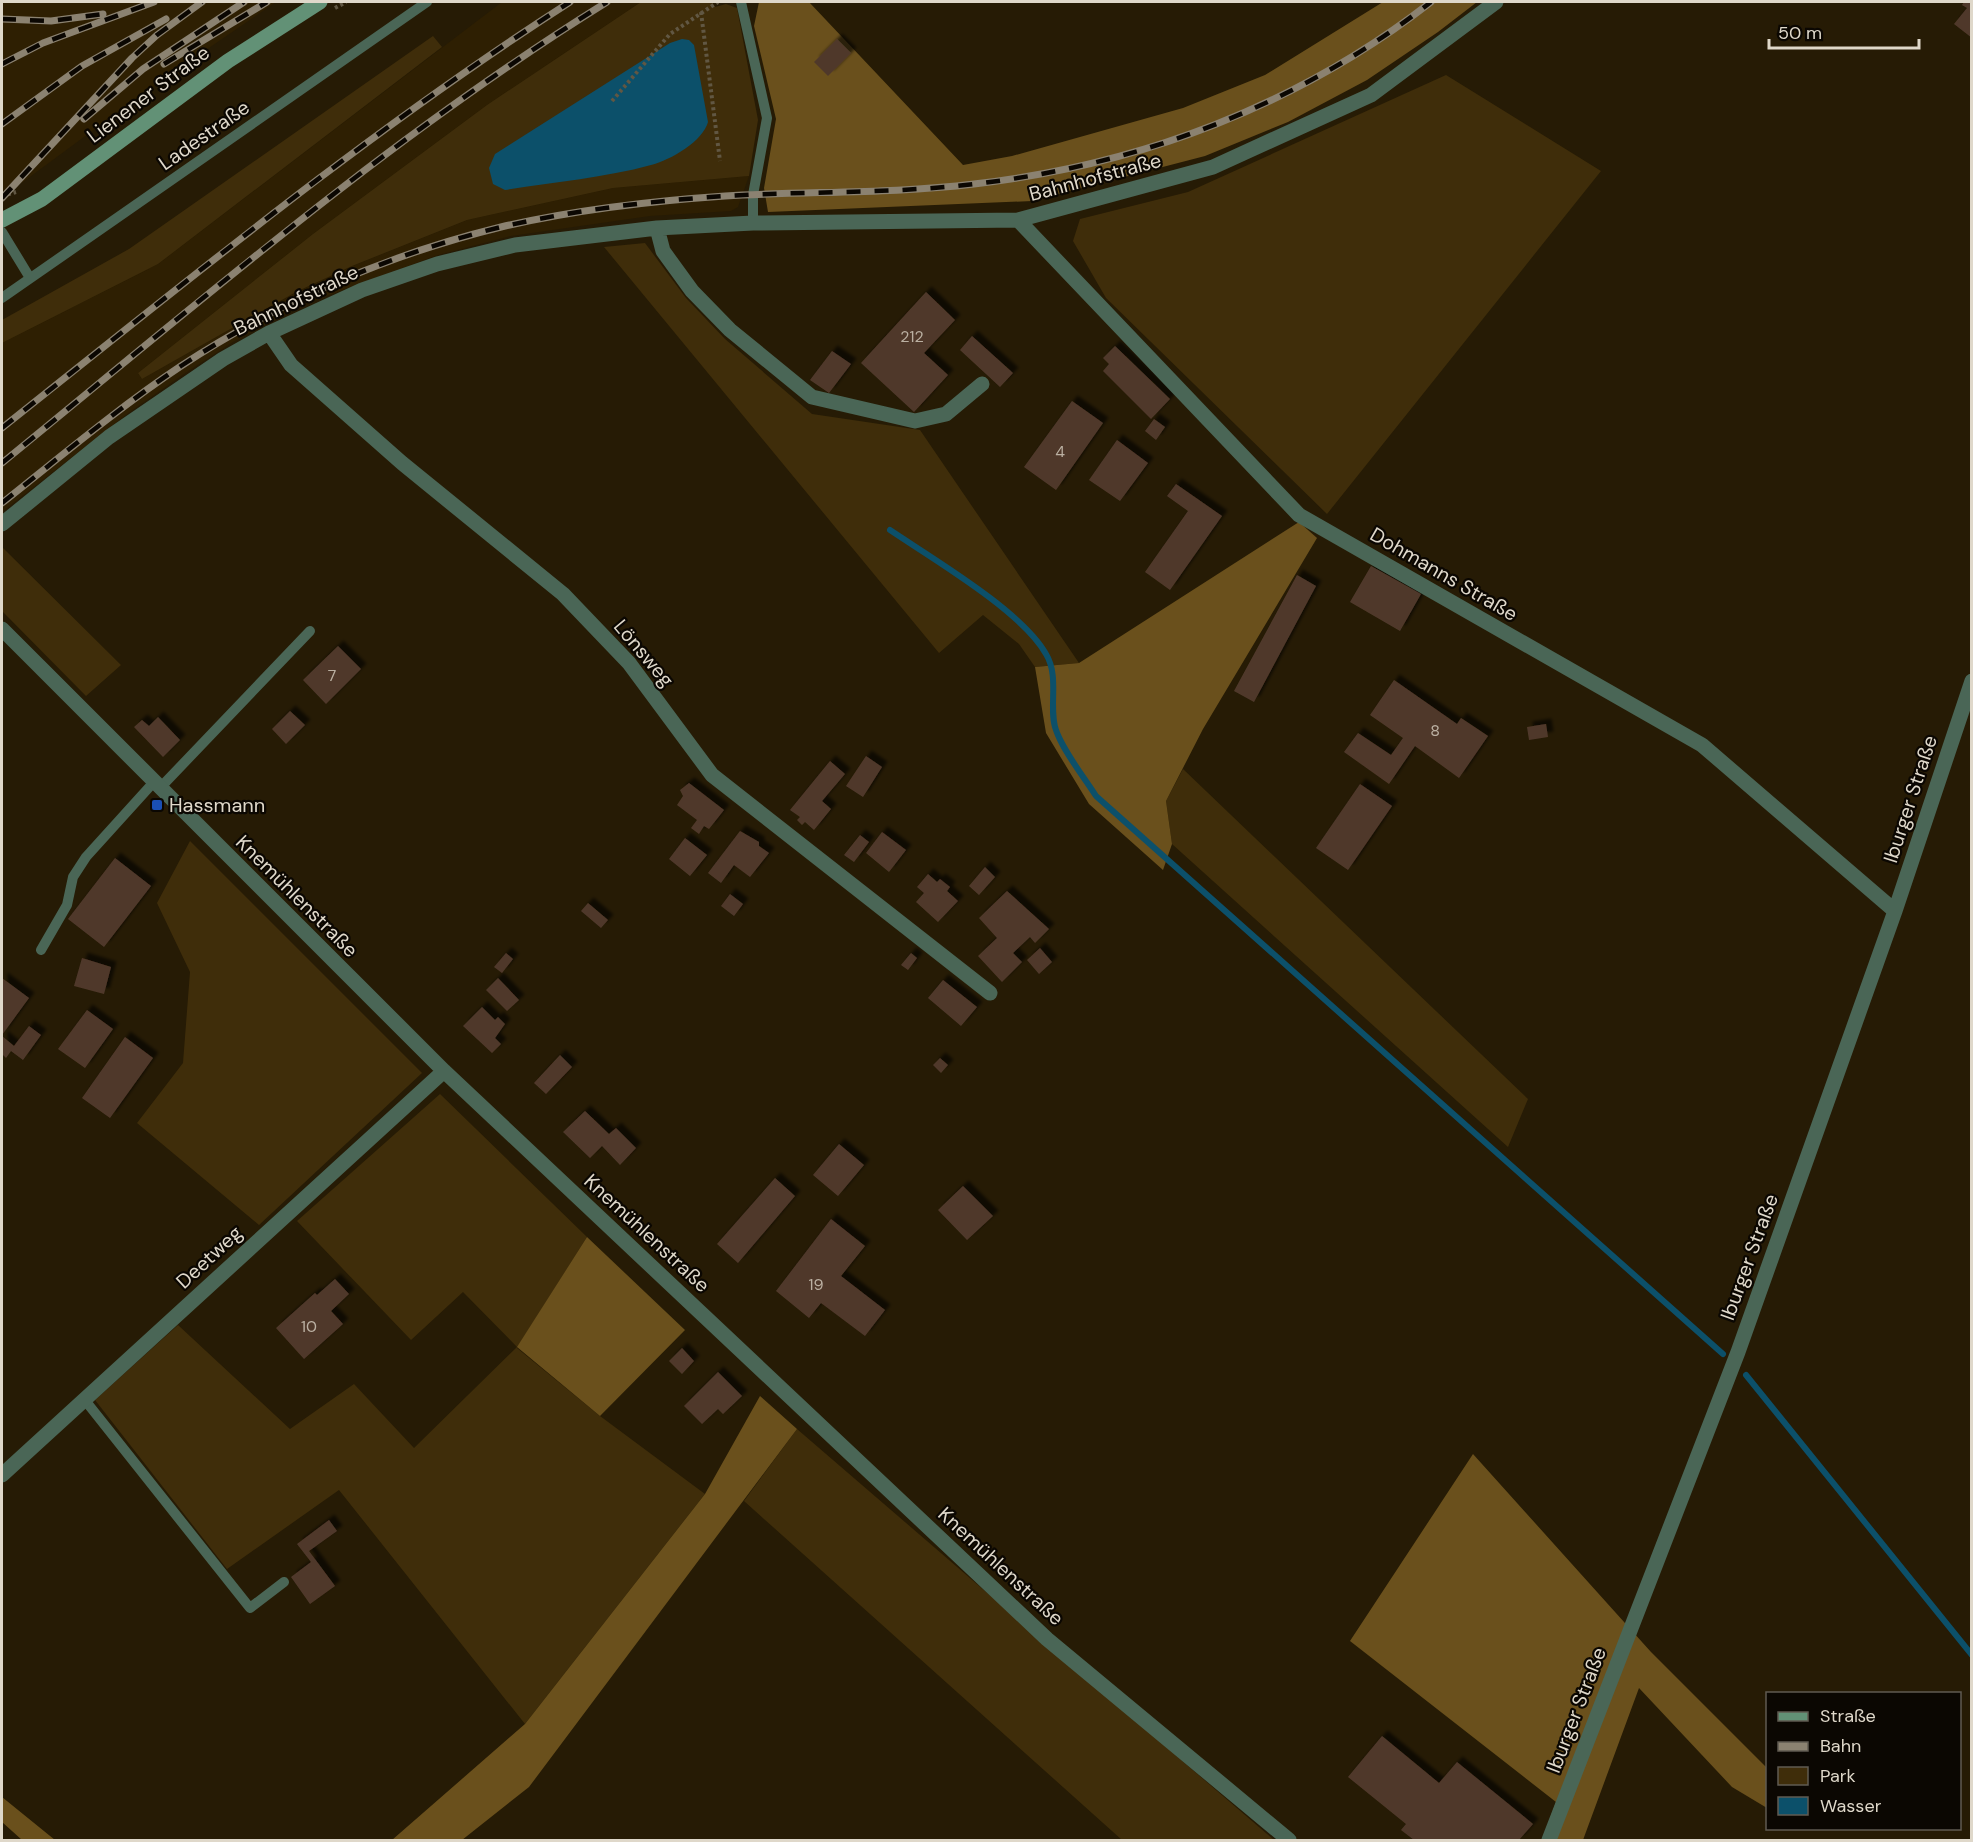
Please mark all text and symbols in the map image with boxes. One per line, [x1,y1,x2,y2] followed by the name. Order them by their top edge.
[1769,12,1919,50] scale bar
[1778,21,1822,45] text: 50 m
[81,39,215,149] street label: Lienener Straße
[153,94,255,176] street label: Ladestraße
[1026,147,1164,207] street label: Bahnhofstraße
[229,259,363,341] street label: Bahnhofstraße
[900,326,924,347] house number: 212
[1055,441,1065,462] house number: 4
[1366,521,1522,627] street label: Dohmanns Straße
[608,614,680,692] street label: Lönsweg
[328,665,336,686] house number: 7
[1430,720,1440,741] house number: 8
[1877,732,1943,866] street label: Iburger Straße
[169,792,265,818] place label: Hassmann
[150,798,164,812] marker: Hassmann
[230,829,364,963] street label: Knemühlenstraße
[579,1168,715,1298] street label: Knemühlenstraße
[1714,1190,1784,1324] street label: Iburger Straße
[170,1220,248,1294] street label: Deetweg
[808,1274,824,1295] house number: 19
[301,1316,317,1337] house number: 10
[933,1501,1069,1631] street label: Knemühlenstraße
[1540,1643,1612,1777] street label: Iburger Straße
[1766,1692,1961,1830] legend
[1820,1704,1876,1728] text: Straße
[1820,1734,1861,1758] text: Bahn
[1820,1764,1856,1788] text: Park
[1820,1794,1882,1818] text: Wasser

